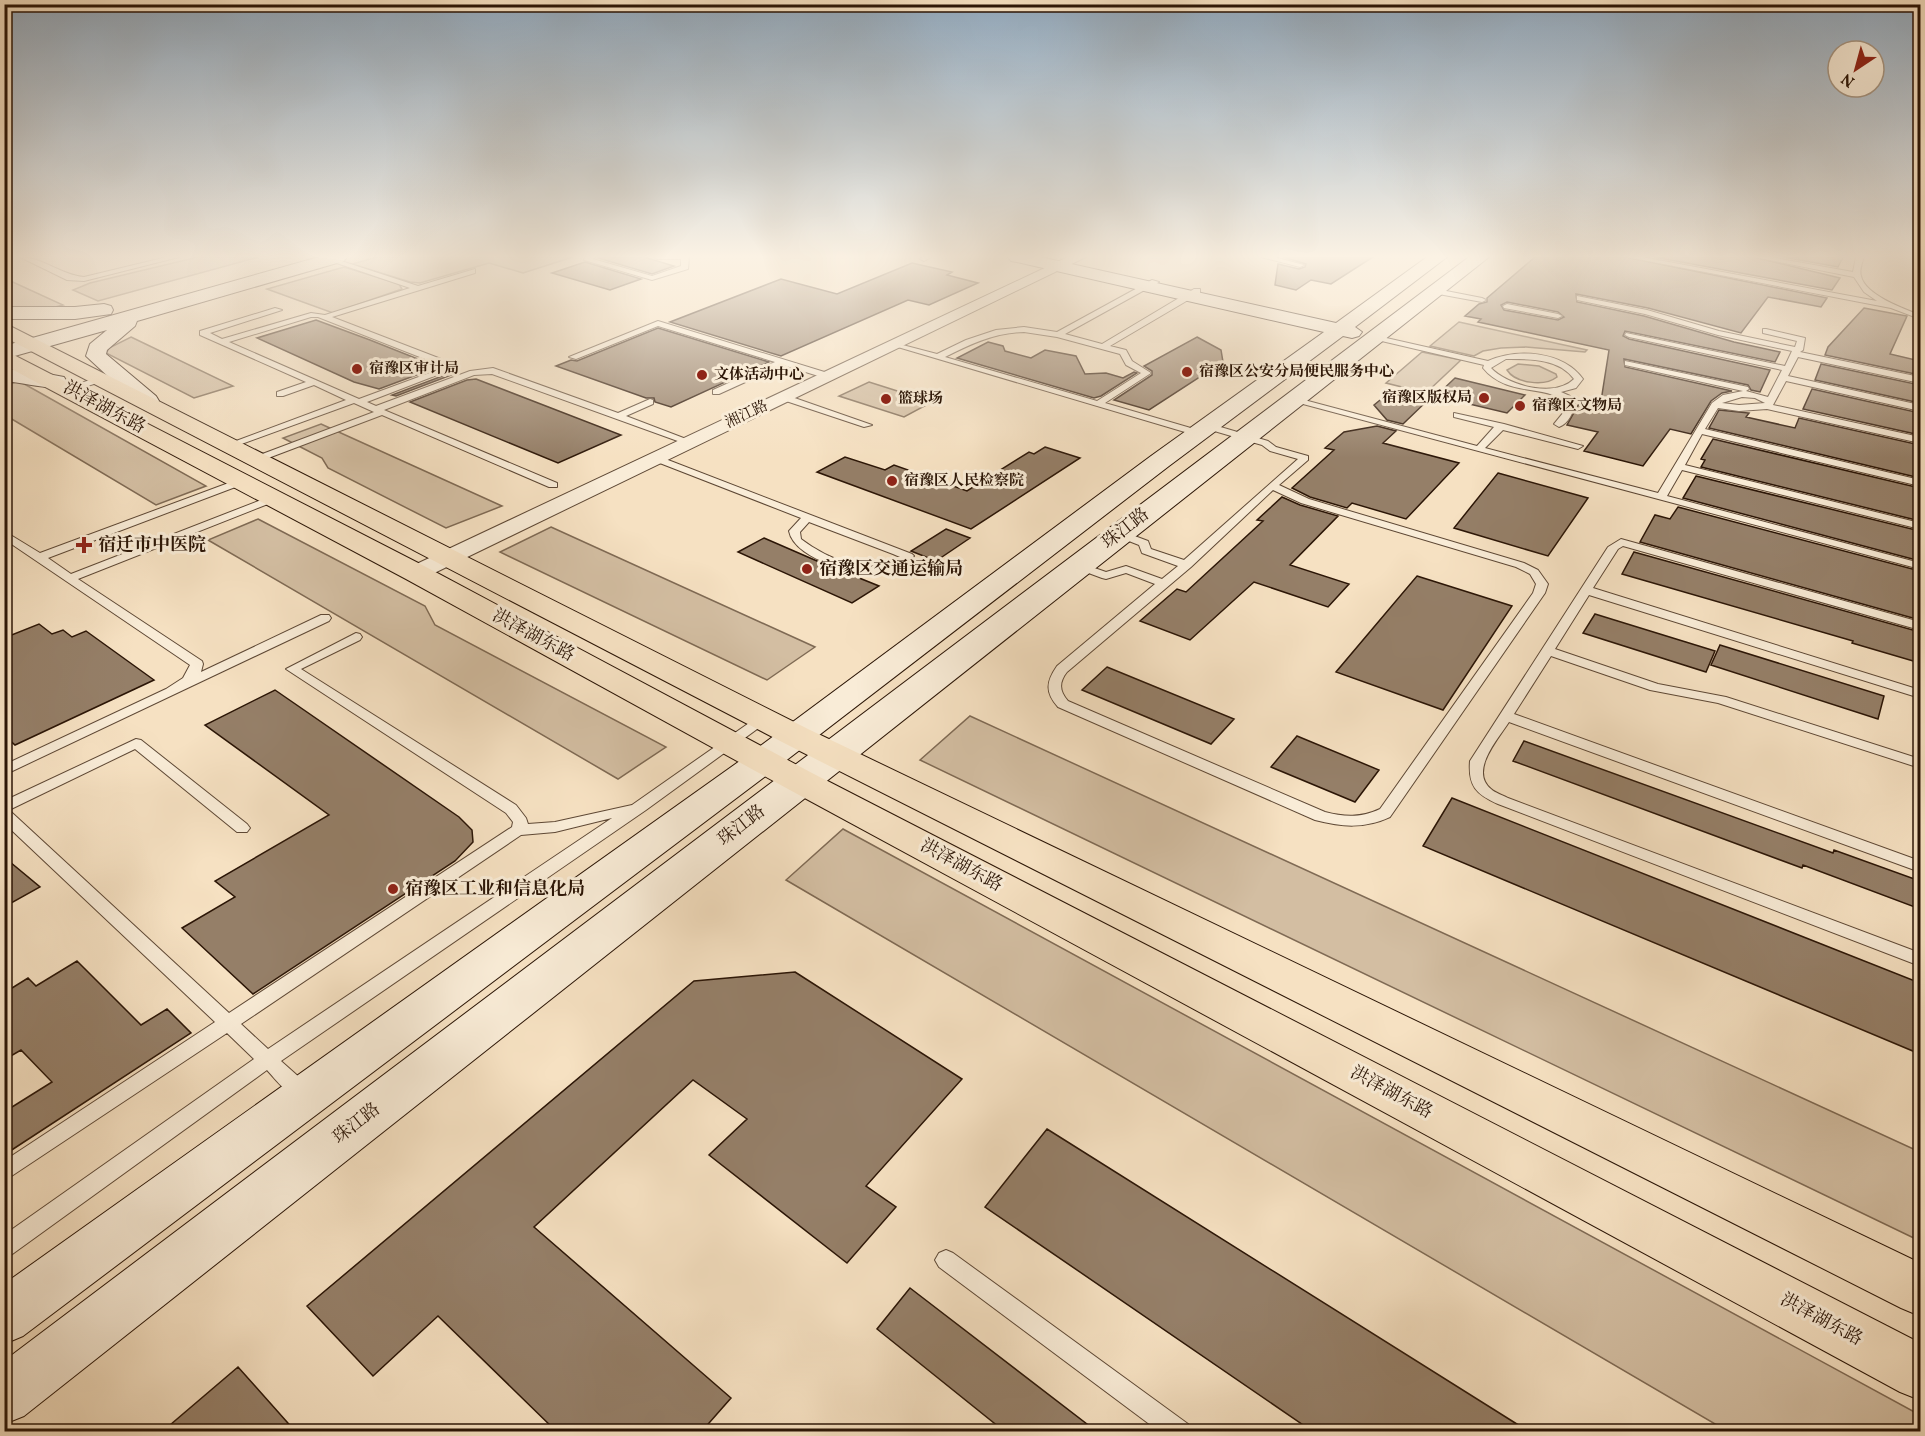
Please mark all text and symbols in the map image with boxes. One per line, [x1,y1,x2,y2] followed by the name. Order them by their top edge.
[1826,39,1886,99] north arrow
[1837,67,1860,92] text: N
[369,359,459,380] place label: 宿豫区审计局
[350,362,364,376] marker: 宿豫区审计局
[1199,362,1394,383] place label: 宿豫区公安分局便民服务中心
[714,365,804,386] place label: 文体活动中心
[1180,365,1194,379] marker: 宿豫区公安分局便民服务中心
[695,368,709,382] marker: 文体活动中心
[58,376,150,440] street label: 洪泽湖东路
[1382,388,1472,409] place label: 宿豫区版权局
[898,389,943,410] place label: 篮球场
[1477,391,1491,405] marker: 宿豫区版权局
[879,392,893,406] marker: 篮球场
[722,396,772,434] street label: 湘江路
[1532,396,1622,417] place label: 宿豫区文物局
[1513,399,1527,413] marker: 宿豫区文物局
[904,471,1024,492] place label: 宿豫区人民检察院
[885,474,899,488] marker: 宿豫区人民检察院
[1097,503,1155,555] street label: 珠江路
[98,533,206,558] place label: 宿迁市中医院
[75,536,93,554] marker: 宿迁市中医院
[819,557,963,582] place label: 宿豫区交通运输局
[800,562,814,576] marker: 宿豫区交通运输局
[487,604,579,668] street label: 洪泽湖东路
[713,800,771,852] street label: 珠江路
[915,834,1007,898] street label: 洪泽湖东路
[405,877,585,902] place label: 宿豫区工业和信息化局
[386,882,400,896] marker: 宿豫区工业和信息化局
[1345,1061,1437,1125] street label: 洪泽湖东路
[328,1098,386,1150] street label: 珠江路
[1775,1288,1867,1352] street label: 洪泽湖东路

